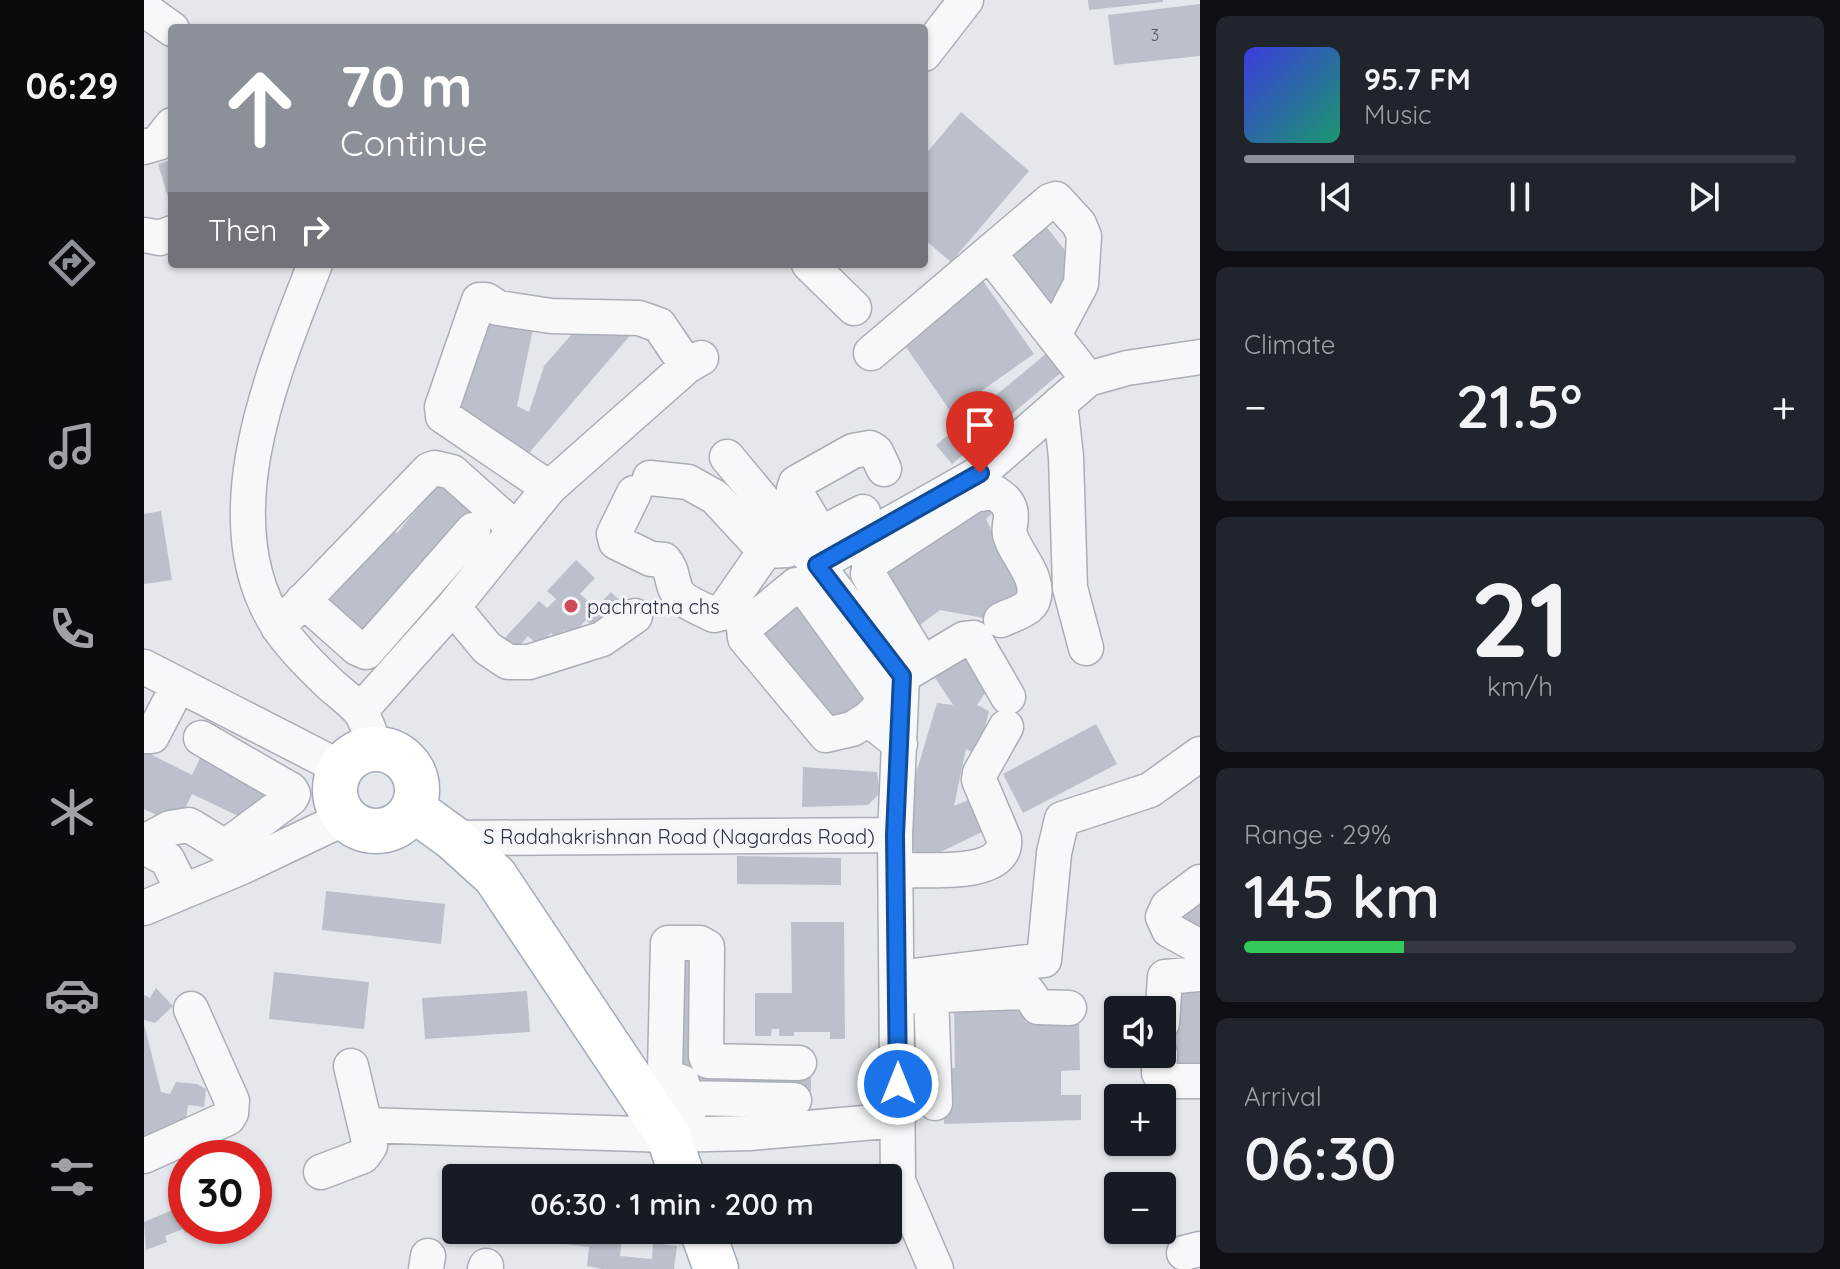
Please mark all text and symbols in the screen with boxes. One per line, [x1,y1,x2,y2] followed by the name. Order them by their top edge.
[1151,25,1159,45] house number: 3
[340,51,472,121] text: 70 m
[208,56,312,160] icon: ahead
[1364,60,1471,98] text: 95.7 FM
[26,63,118,108] text: 06:29
[1364,98,1432,131] text: Music
[340,120,488,165] text: Continue
[1314,175,1358,219] icon: previous
[1498,175,1542,219] icon: pause
[1682,175,1726,219] icon: next
[293,208,337,252] icon: right
[208,211,277,249] text: Then
[44,235,100,291] icon: directions
[1244,328,1335,361] text: Climate
[1456,368,1582,443] text: 21.5°
[1244,379,1267,434] text: −
[1771,379,1796,434] text: +
[946,391,1014,473] pin
[958,403,1002,447] icon: arrive
[44,418,100,474] icon: music
[1470,553,1570,683] text: 21
[587,594,720,619] place label: pachratna chs
[562,597,580,615] marker: pachratna chs
[44,601,100,657] icon: phone
[1487,670,1553,703] text: km/h
[44,784,100,840] icon: climate
[1244,818,1391,851] text: Range · 29%
[483,824,875,849] street label: S Radahakrishnan Road (Nagardas Road)
[1244,858,1440,933] text: 145 km
[44,967,100,1023] icon: car
[1104,996,1176,1244] map controls
[1104,996,1176,1068] button: sound
[856,1042,940,1126] position arrow
[1244,1080,1322,1113] text: Arrival
[1104,1084,1176,1156] button: +
[1244,1120,1396,1195] text: 06:30
[168,1140,272,1244] speed limit sign: 30
[44,1149,100,1205] icon: filters
[1104,1172,1176,1244] button: −
[530,1185,814,1223] text: 06:30 · 1 min · 200 m

